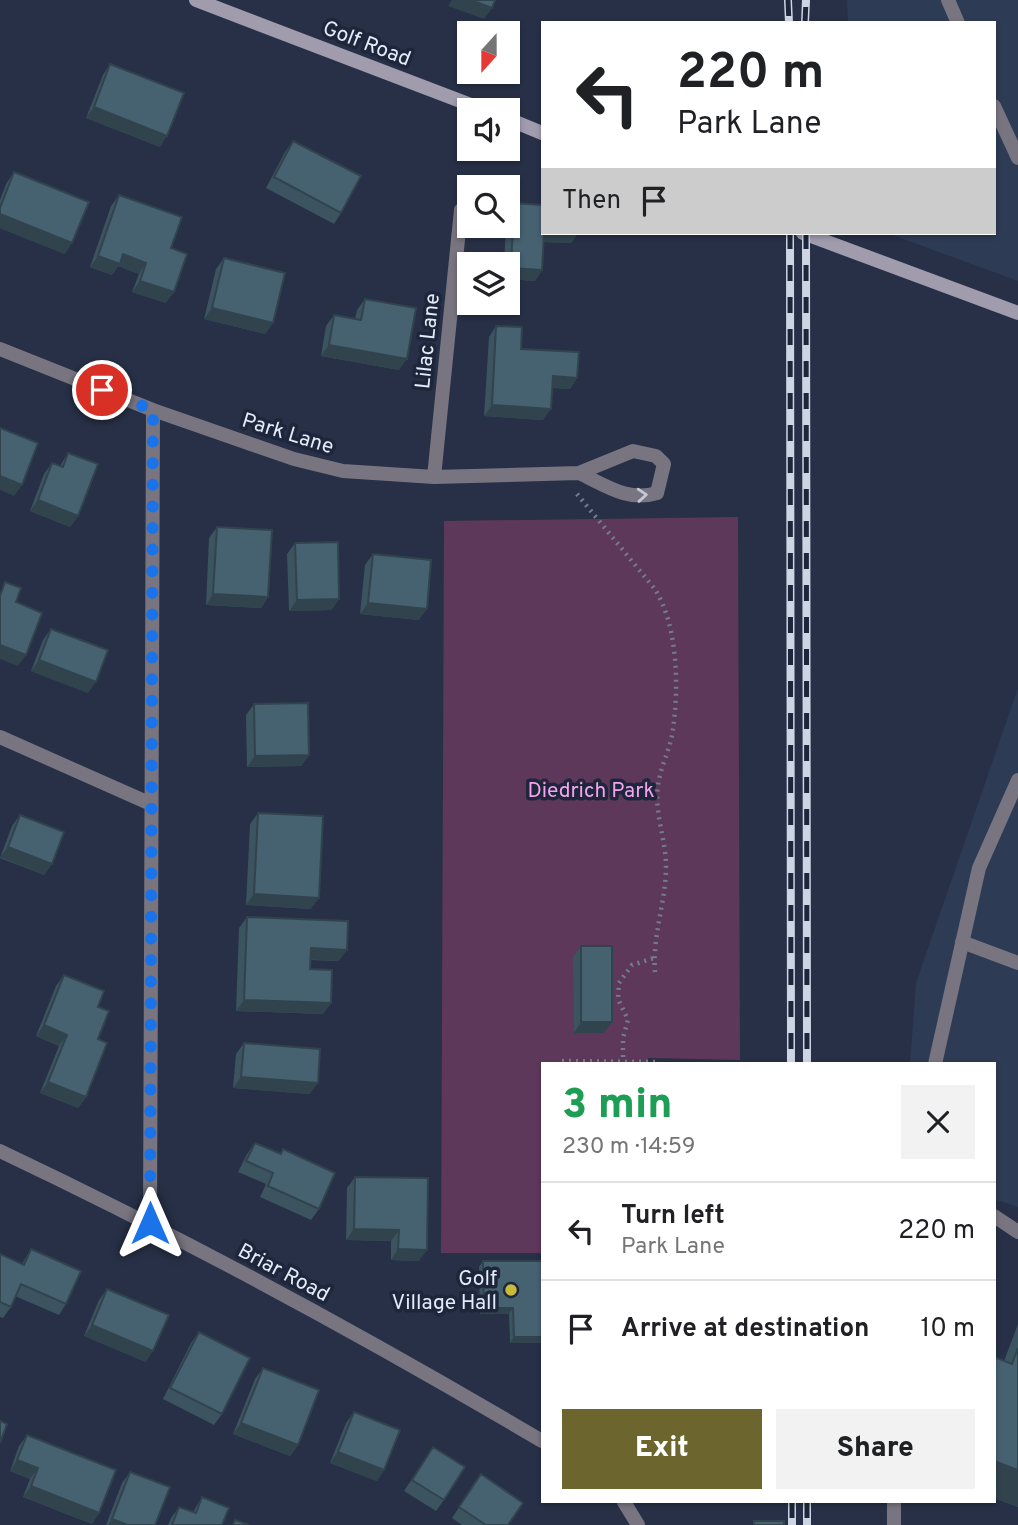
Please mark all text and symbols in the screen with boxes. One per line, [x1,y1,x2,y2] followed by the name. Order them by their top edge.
[319,15,414,74] street label: Golf Road
[457,21,520,84] north arrow
[457,21,520,315] map controls
[677,44,824,106] text: 220 m
[562,49,653,140] icon: left
[457,98,520,161] button: sound
[677,105,821,145] text: Park Lane
[457,175,520,238] button: search
[635,182,673,220] icon: arrive
[562,185,621,218] text: Then
[457,252,520,315] button: layers
[410,292,447,390] street label: Lilac Lane
[72,360,132,420] pin
[83,371,121,409] icon: arrive
[238,408,337,461] street label: Park Lane
[637,488,648,503] one-way arrow
[527,778,655,805] park label: Diedrich Park
[562,1080,673,1133] text: 3 min
[901,1085,975,1159] button: close
[562,1133,696,1162] text: 230 m · 14:59
[113,1186,187,1260] position arrow
[621,1200,725,1233] text: Turn left
[562,1212,600,1250] icon: left
[898,1215,975,1248] text: 220 m
[621,1233,725,1262] text: Park Lane
[233,1238,334,1309] street label: Briar Road
[392,1266,497,1317] place label: Golf Village Hall
[503,1282,519,1298] marker: Golf Village Hall
[562,1310,600,1348] icon: arrive
[621,1313,869,1346] text: Arrive at destination
[920,1313,975,1346] text: 10 m
[562,1409,762,1489] button: Exit
[776,1409,975,1489] button: Share

